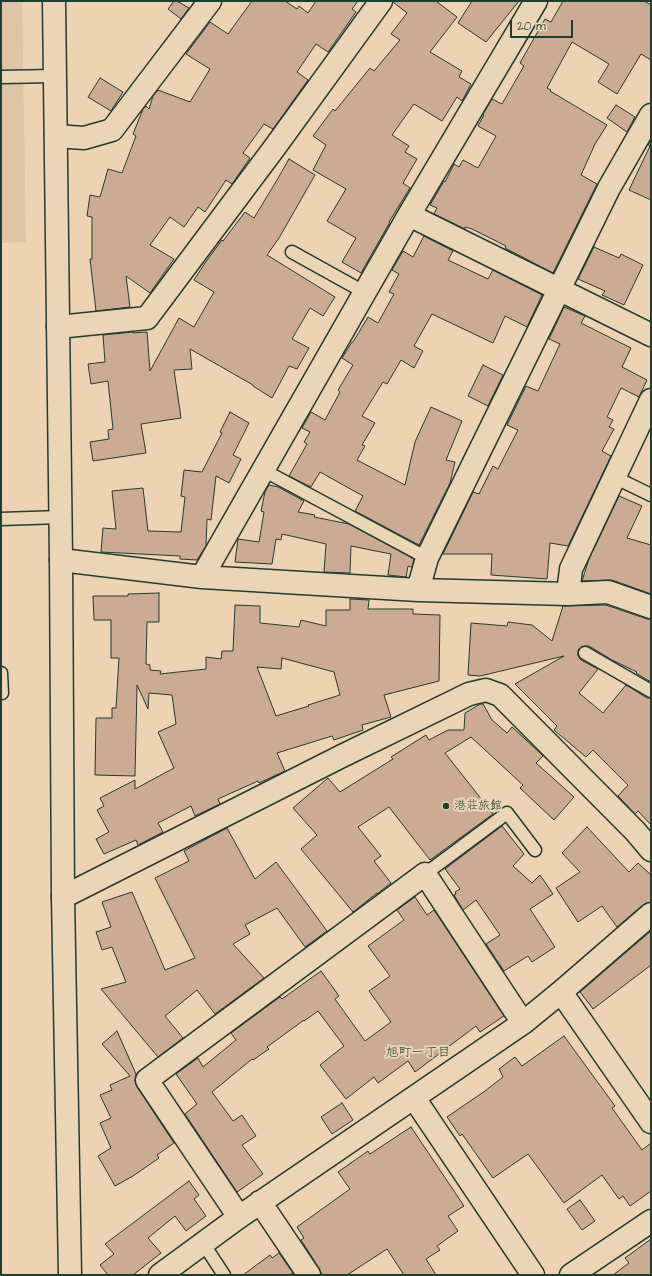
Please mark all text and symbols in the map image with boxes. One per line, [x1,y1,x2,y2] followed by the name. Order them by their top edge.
[512,12,575,38] scale bar
[517,18,546,35] text: 20 m
[454,799,502,813] place label: 港荘旅館
[441,801,451,811] marker: 港荘旅館
[386,1045,450,1061] district label: 旭町一丁目

